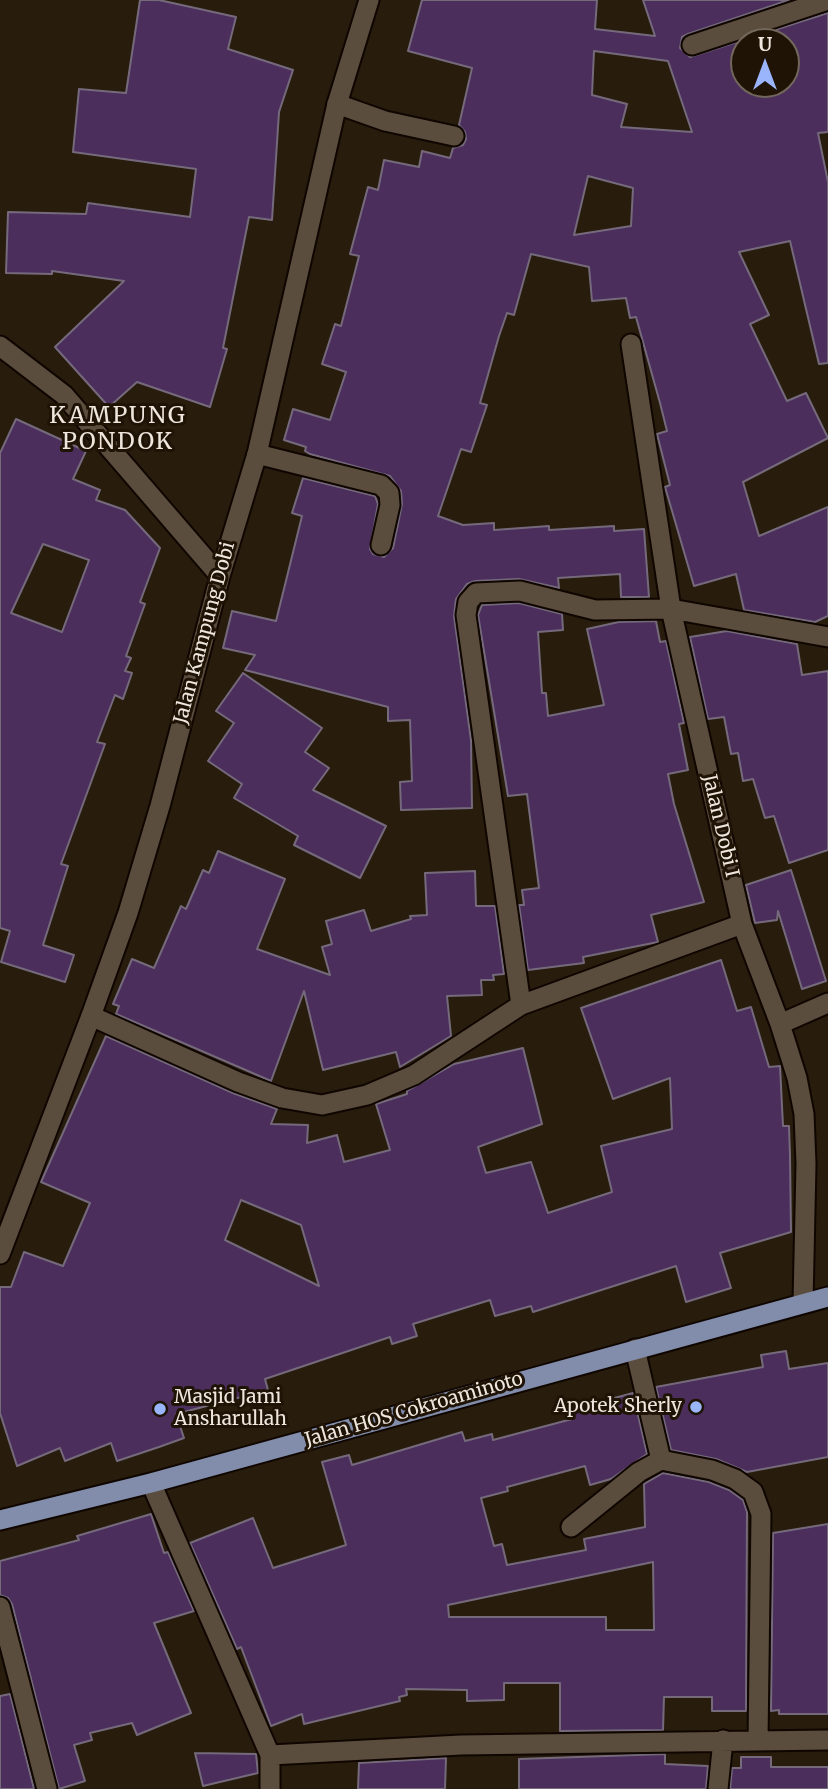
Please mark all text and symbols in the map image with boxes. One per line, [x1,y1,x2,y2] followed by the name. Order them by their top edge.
[730,28,800,98] north arrow
[758,32,772,56] text: U
[50,402,186,456] district label: KAMPUNG PONDOK
[170,540,240,726] street label: Jalan Kampung Dobi
[697,772,743,880] street label: Jalan Dobi I
[302,1368,526,1452] street label: Jalan HOS Cokroaminoto
[174,1387,287,1431] place label: Masjid Jami Ansharullah
[554,1396,682,1418] place label: Apotek Sherly
[688,1399,704,1415] marker: Apotek Sherly
[152,1401,168,1417] marker: Masjid Jami Ansharullah

